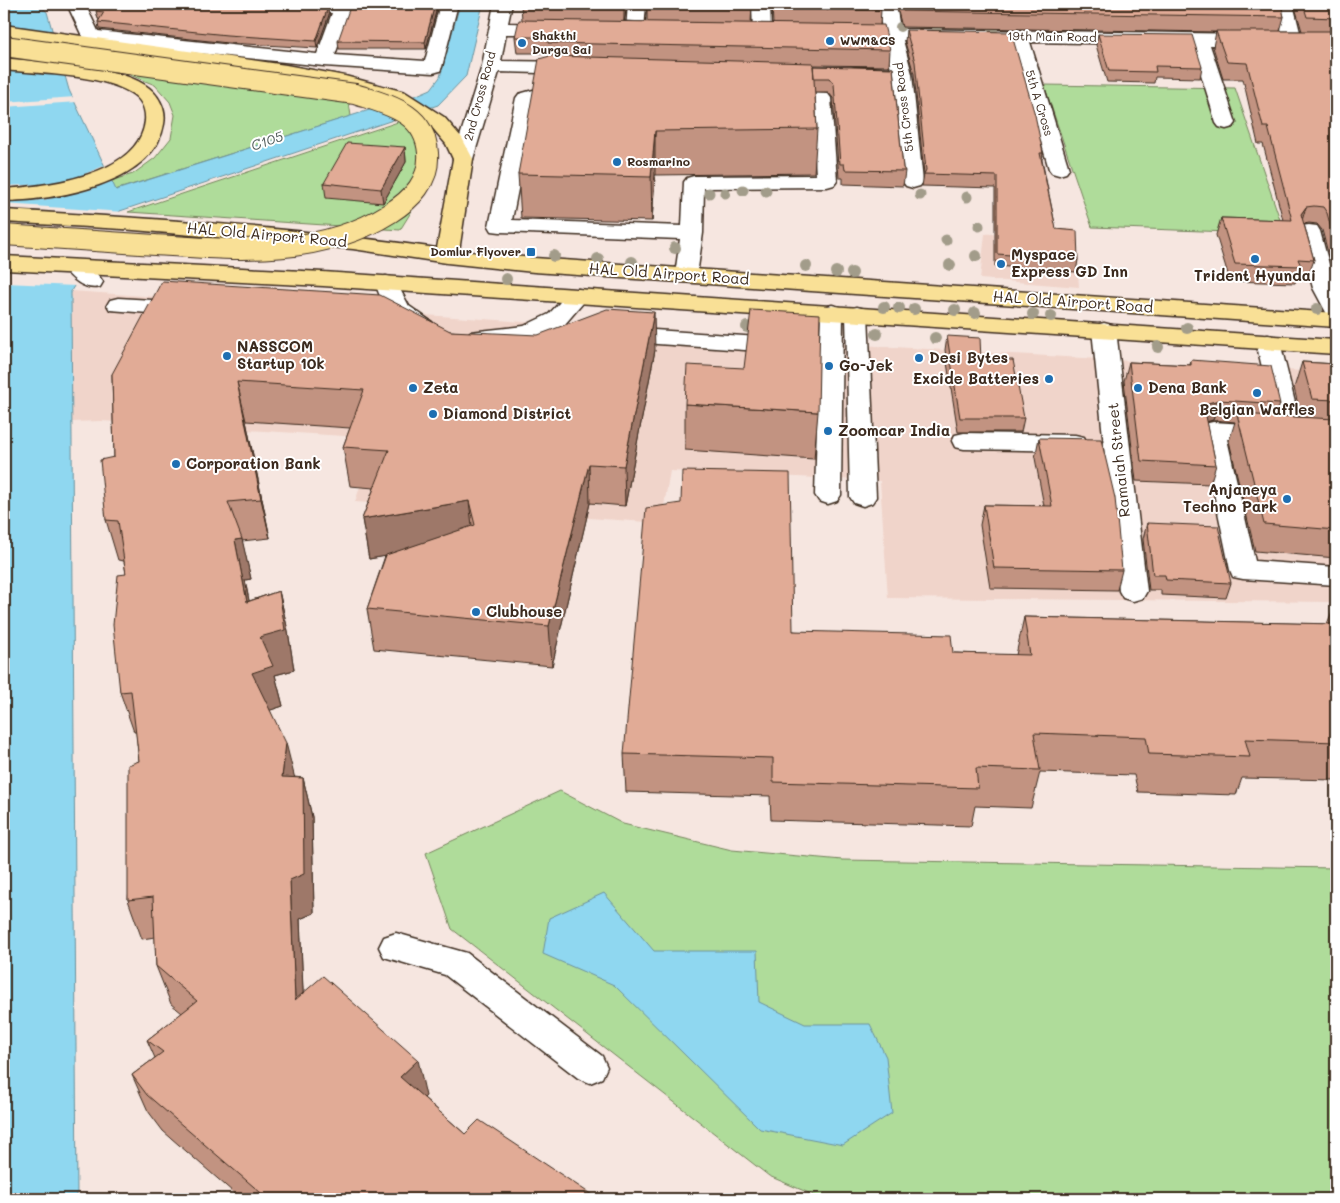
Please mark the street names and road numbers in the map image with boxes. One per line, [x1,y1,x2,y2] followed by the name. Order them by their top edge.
[1007,27,1097,45] street label: 19th Main Road
[459,49,499,142] street label: 2nd Cross Road
[890,61,916,153] street label: 5th Cross Road
[1022,68,1058,138] street label: 5th A Cross
[186,217,348,251] street label: HAL Old Airport Road
[588,257,750,289] street label: HAL Old Airport Road
[992,285,1154,317] street label: HAL Old Airport Road
[1102,402,1134,518] street label: Ramaiah Street

